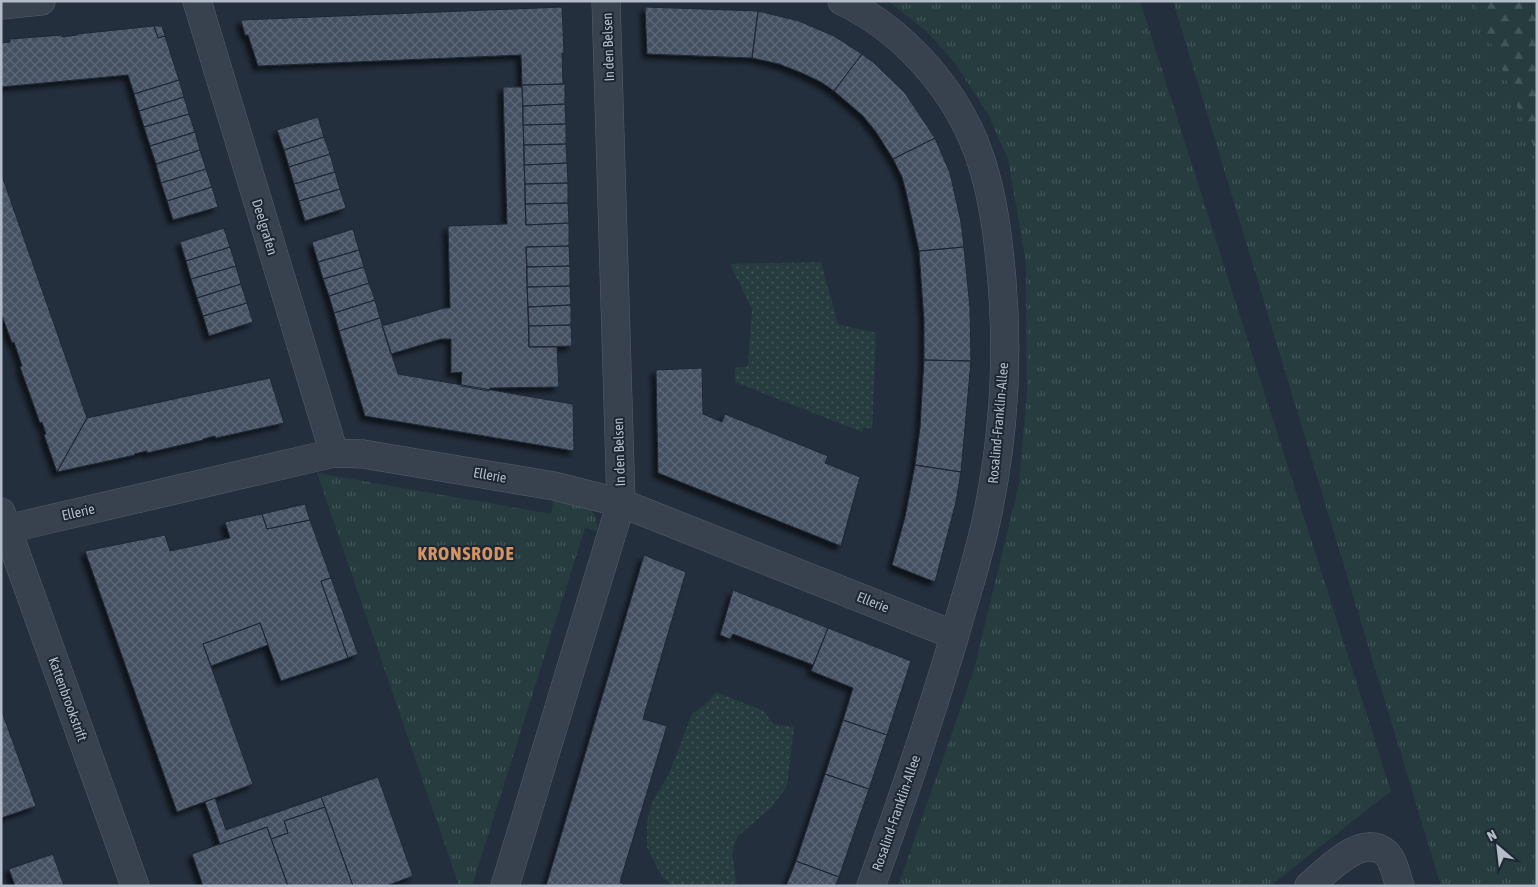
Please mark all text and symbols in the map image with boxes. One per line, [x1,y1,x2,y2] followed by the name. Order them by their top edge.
[599,12,617,82] street label: In den Belsen
[249,197,281,257] street label: Deelgrafen
[985,362,1011,484] street label: Rosalind-Franklin-Allee
[610,417,628,487] street label: In den Belsen
[472,464,508,486] street label: Ellerie
[60,500,96,524] street label: Ellerie
[417,542,515,564] district label: KRONSRODE
[855,588,891,616] street label: Ellerie
[45,655,91,743] street label: Kattenbrookstrift
[869,753,923,873] street label: Rosalind-Franklin-Allee
[1473,822,1523,872] north arrow
[1484,827,1499,845] text: N

